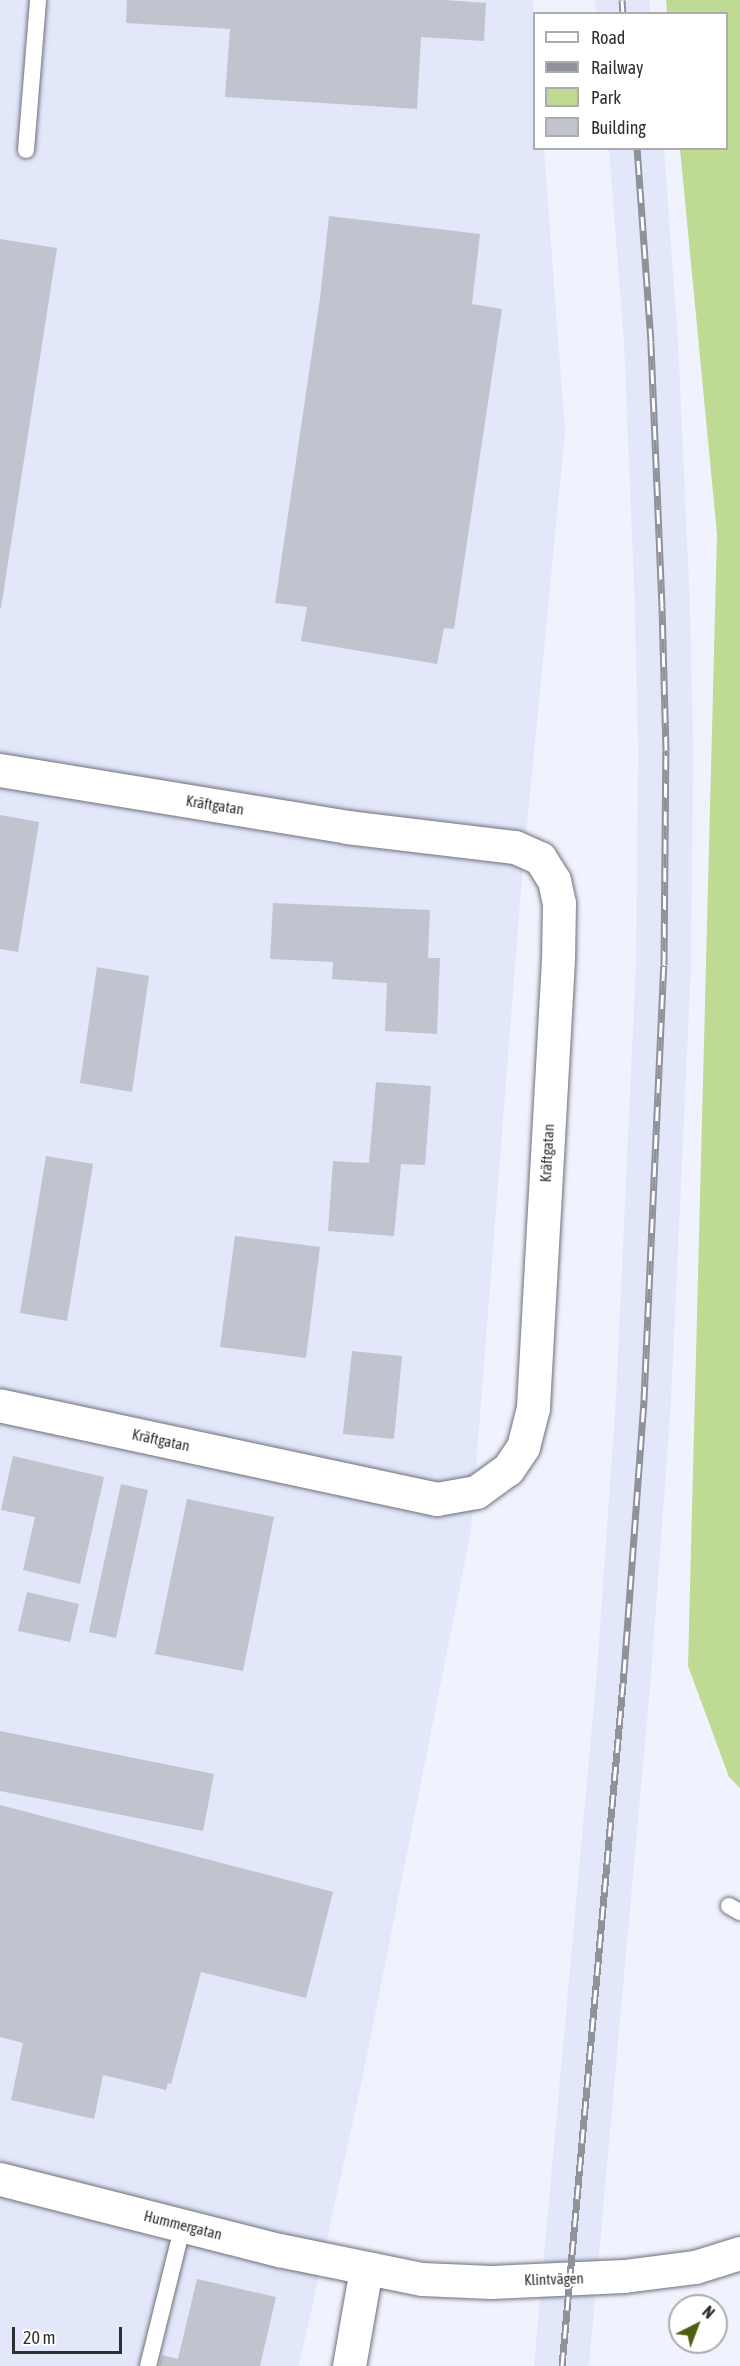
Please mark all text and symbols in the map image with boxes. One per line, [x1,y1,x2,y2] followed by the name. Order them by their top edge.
[533,12,728,150] legend
[591,27,625,48] text: Road
[591,57,643,78] text: Railway
[591,87,621,108] text: Park
[591,117,646,138] text: Building
[185,792,245,818] street label: Kräftgatan
[536,1123,558,1183] street label: Kräftgatan
[130,1425,192,1455] street label: Kräftgatan
[142,2207,224,2243] street label: Hummergatan
[524,2269,584,2289] street label: Klintvägen
[668,2294,728,2354] north arrow
[699,2302,718,2322] text: N
[15,2315,124,2353] scale bar
[23,2327,55,2348] text: 20 m

